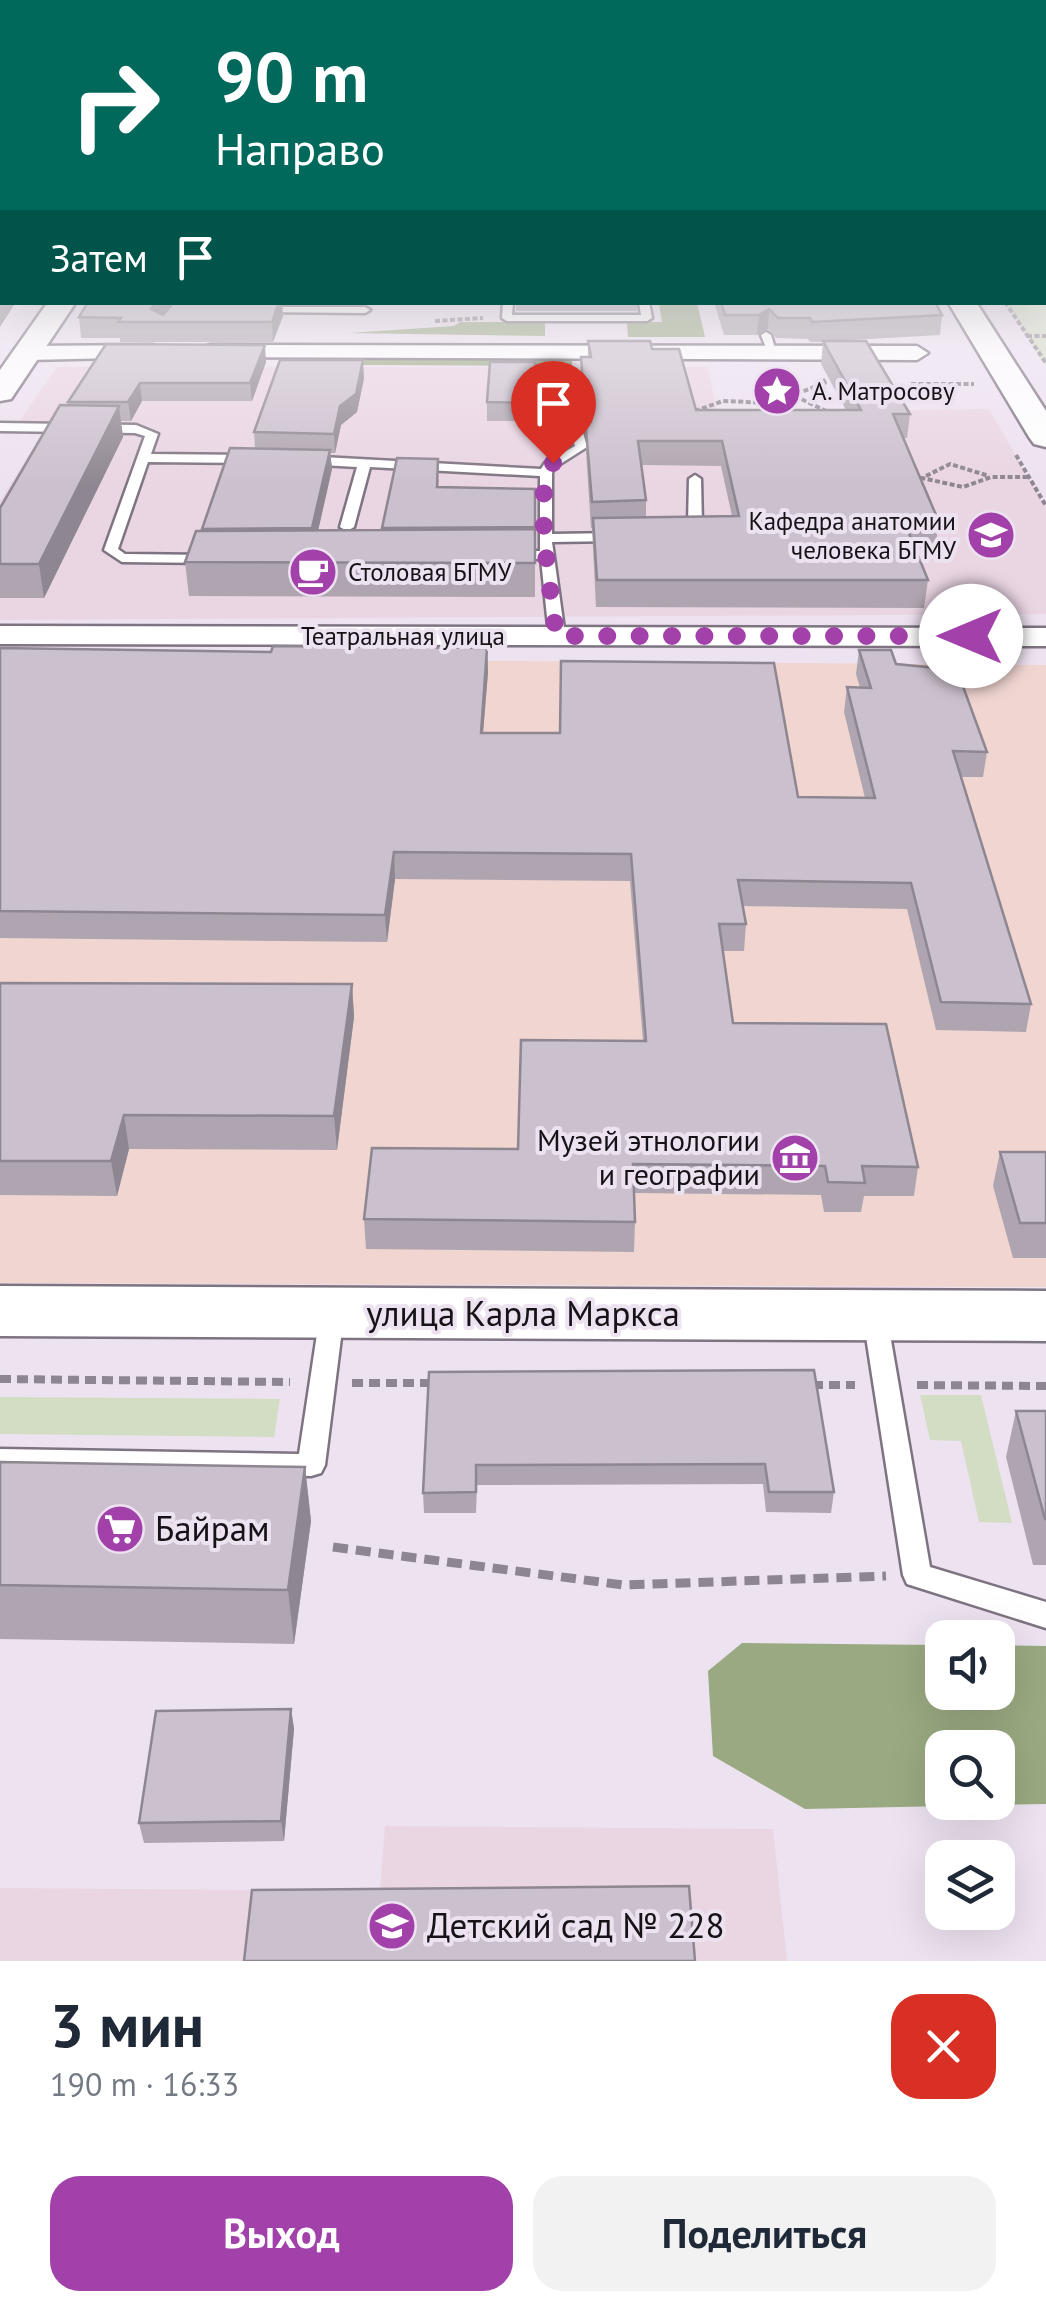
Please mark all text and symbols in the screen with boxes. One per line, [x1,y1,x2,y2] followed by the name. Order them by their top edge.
[215,31,368,121] text: 90 m
[50,40,180,170] icon: right
[215,119,385,177] text: Направо
[168,230,223,285] icon: arrive
[50,233,148,282] text: Затем
[511,361,596,464] pin
[751,365,803,417] place icon: А. Матросову
[812,375,955,407] place label: А. Матросову
[526,376,581,431] icon: arrive
[748,505,956,566] place label: Кафедра анатомии человека БГМУ
[965,509,1017,561] school or university icon: Кафедра анатомии человека БГМУ
[287,546,339,598] cafe icon: Столовая БГМУ
[348,556,512,588] place label: Столовая БГМУ
[919,584,1023,688] position arrow
[301,620,505,652] street label: Театральная улица
[537,1120,760,1193] place label: Музей этнологии и географии
[769,1132,821,1184] museum icon: Музей этнологии и географии
[366,1290,680,1336] street label: улица Карла Маркса
[94,1503,146,1555] supermarket icon: Байрам
[155,1505,270,1551] place label: Байрам
[925,1620,1015,1930] map controls
[925,1620,1015,1710] button: sound
[925,1730,1015,1820] button: search
[925,1840,1015,1930] button: layers
[366,1900,418,1952] school or university icon: Детский сад № 228
[427,1902,725,1948] place label: Детский сад № 228
[50,1986,204,2064] text: 3 мин
[891,1994,996,2099] button: close
[50,2063,239,2105] text: 190 m · 16:33
[50,2176,513,2291] button: Выход
[533,2176,996,2291] button: Поделиться

